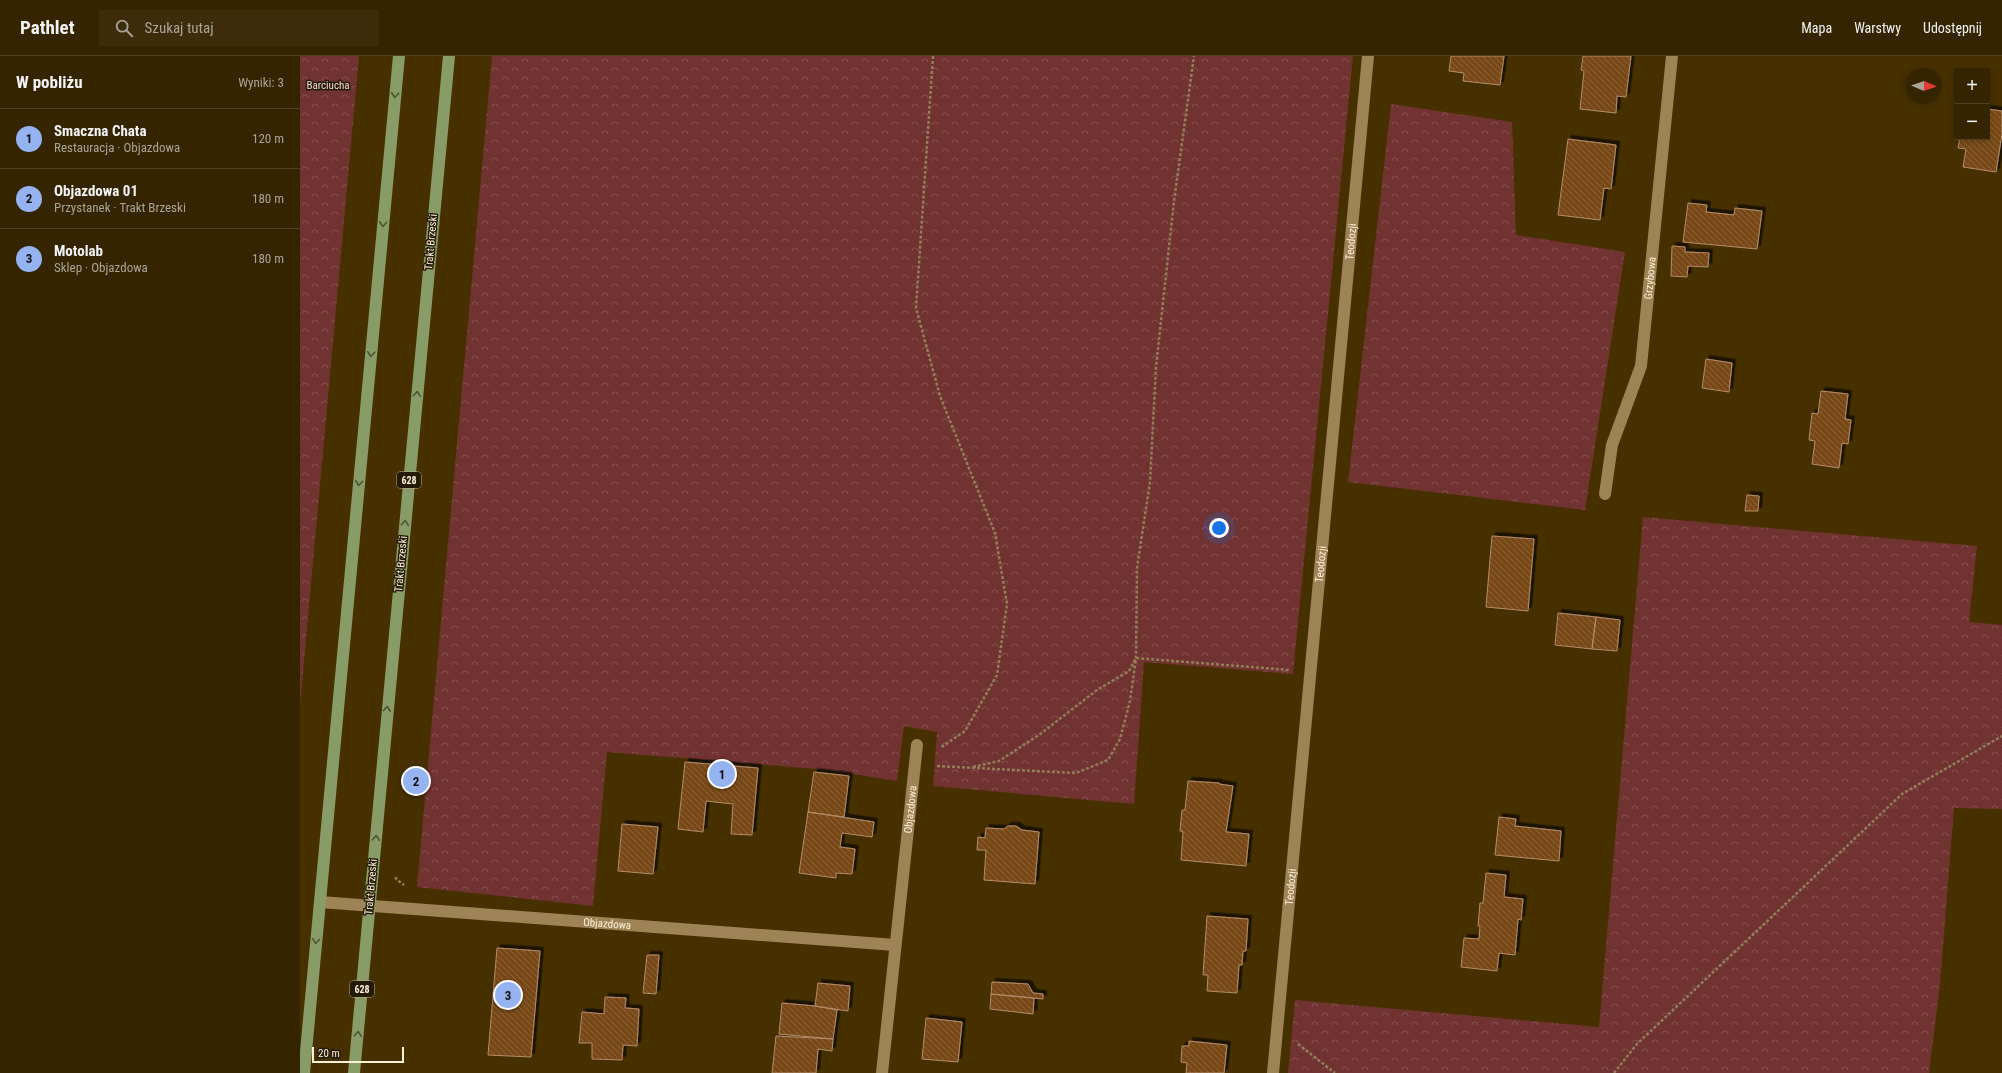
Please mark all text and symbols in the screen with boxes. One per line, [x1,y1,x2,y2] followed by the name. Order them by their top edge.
[99,10,379,46] search box
[20,16,75,39] text: Pathlet
[113,17,135,39] icon: search
[145,19,214,37] text: Szukaj tutaj
[1801,20,1832,36] text: Mapa
[1854,20,1901,36] text: Warstwy
[1923,20,1982,36] text: Udostępnij
[1906,68,1942,104] north arrow
[1954,68,1990,140] map controls
[1954,68,1990,104] button: +
[16,72,83,92] text: W pobliżu
[238,75,284,90] text: Wyniki: 3
[306,79,350,92] park label: Barciucha
[391,92,400,98] one-way arrow
[1954,104,1990,140] button: −
[54,122,147,140] text: Smaczna Chata
[26,131,32,146] text: 1
[252,131,284,146] text: 120 m
[54,140,180,155] text: Restauracja · Objazdowa
[54,182,138,200] text: Objazdowa 01
[26,191,32,206] text: 2
[252,191,284,206] text: 180 m
[54,200,186,215] text: Przystanek · Trakt Brzeski
[422,213,440,271] street label: Trakt Brzeski
[379,221,388,227] one-way arrow
[1342,223,1359,260] street label: Teodozji
[54,242,103,260] text: Motolab
[26,251,32,266] text: 3
[252,251,284,266] text: 180 m
[1641,256,1658,300] street label: Grzybowa
[54,260,148,275] text: Sklep · Objazdowa
[367,351,376,357] one-way arrow
[412,391,421,397] one-way arrow
[397,472,421,488] road number: 628
[355,480,364,486] one-way arrow
[1209,518,1229,538] your location
[400,520,409,526] one-way arrow
[392,535,410,593] street label: Trakt Brzeski
[1312,545,1329,583] street label: Teodozji
[383,706,392,712] one-way arrow
[709,759,735,789] pin: 1
[403,766,429,796] pin: 2
[901,785,919,834] street label: Objazdowa
[371,835,380,841] one-way arrow
[362,858,380,916] street label: Trakt Brzeski
[1282,868,1299,906] street label: Teodozji
[583,915,632,932] street label: Objazdowa
[312,938,321,944] one-way arrow
[495,980,521,1010] pin: 3
[350,981,374,997] road number: 628
[353,1031,362,1037] one-way arrow
[312,1045,404,1064] scale bar
[318,1047,340,1060] text: 20 m

